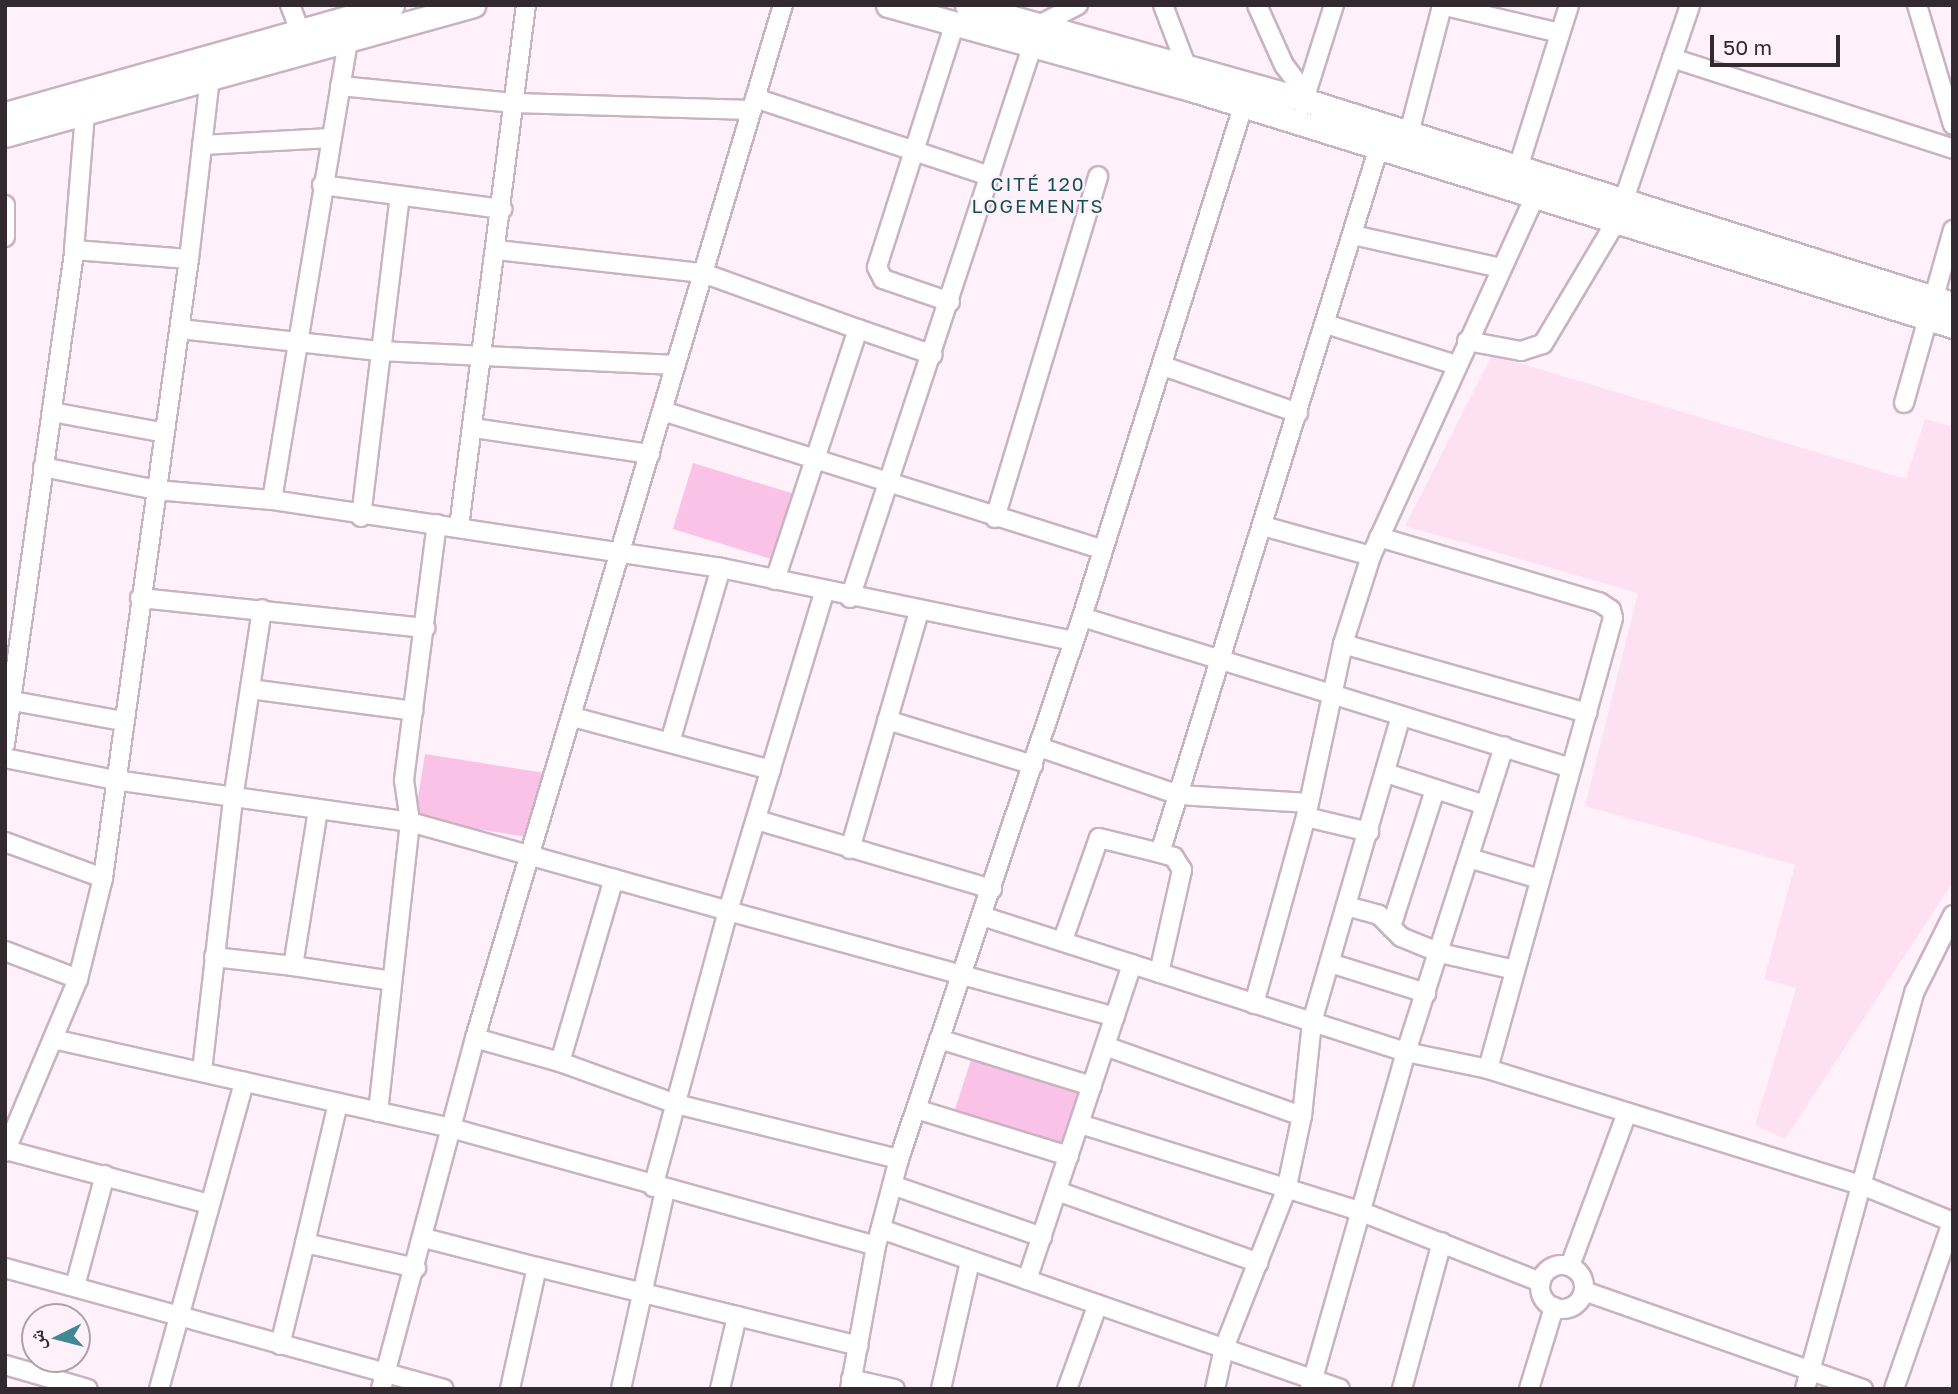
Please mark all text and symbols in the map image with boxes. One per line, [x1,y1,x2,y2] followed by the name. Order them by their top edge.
[1713,21,1842,65] scale bar
[1723,34,1772,60] text: 50 m
[973,173,1103,217] district label: CITÉ 120 LOGEMENTS
[21,1303,91,1373] north arrow
[24,1329,49,1351] text: ش

